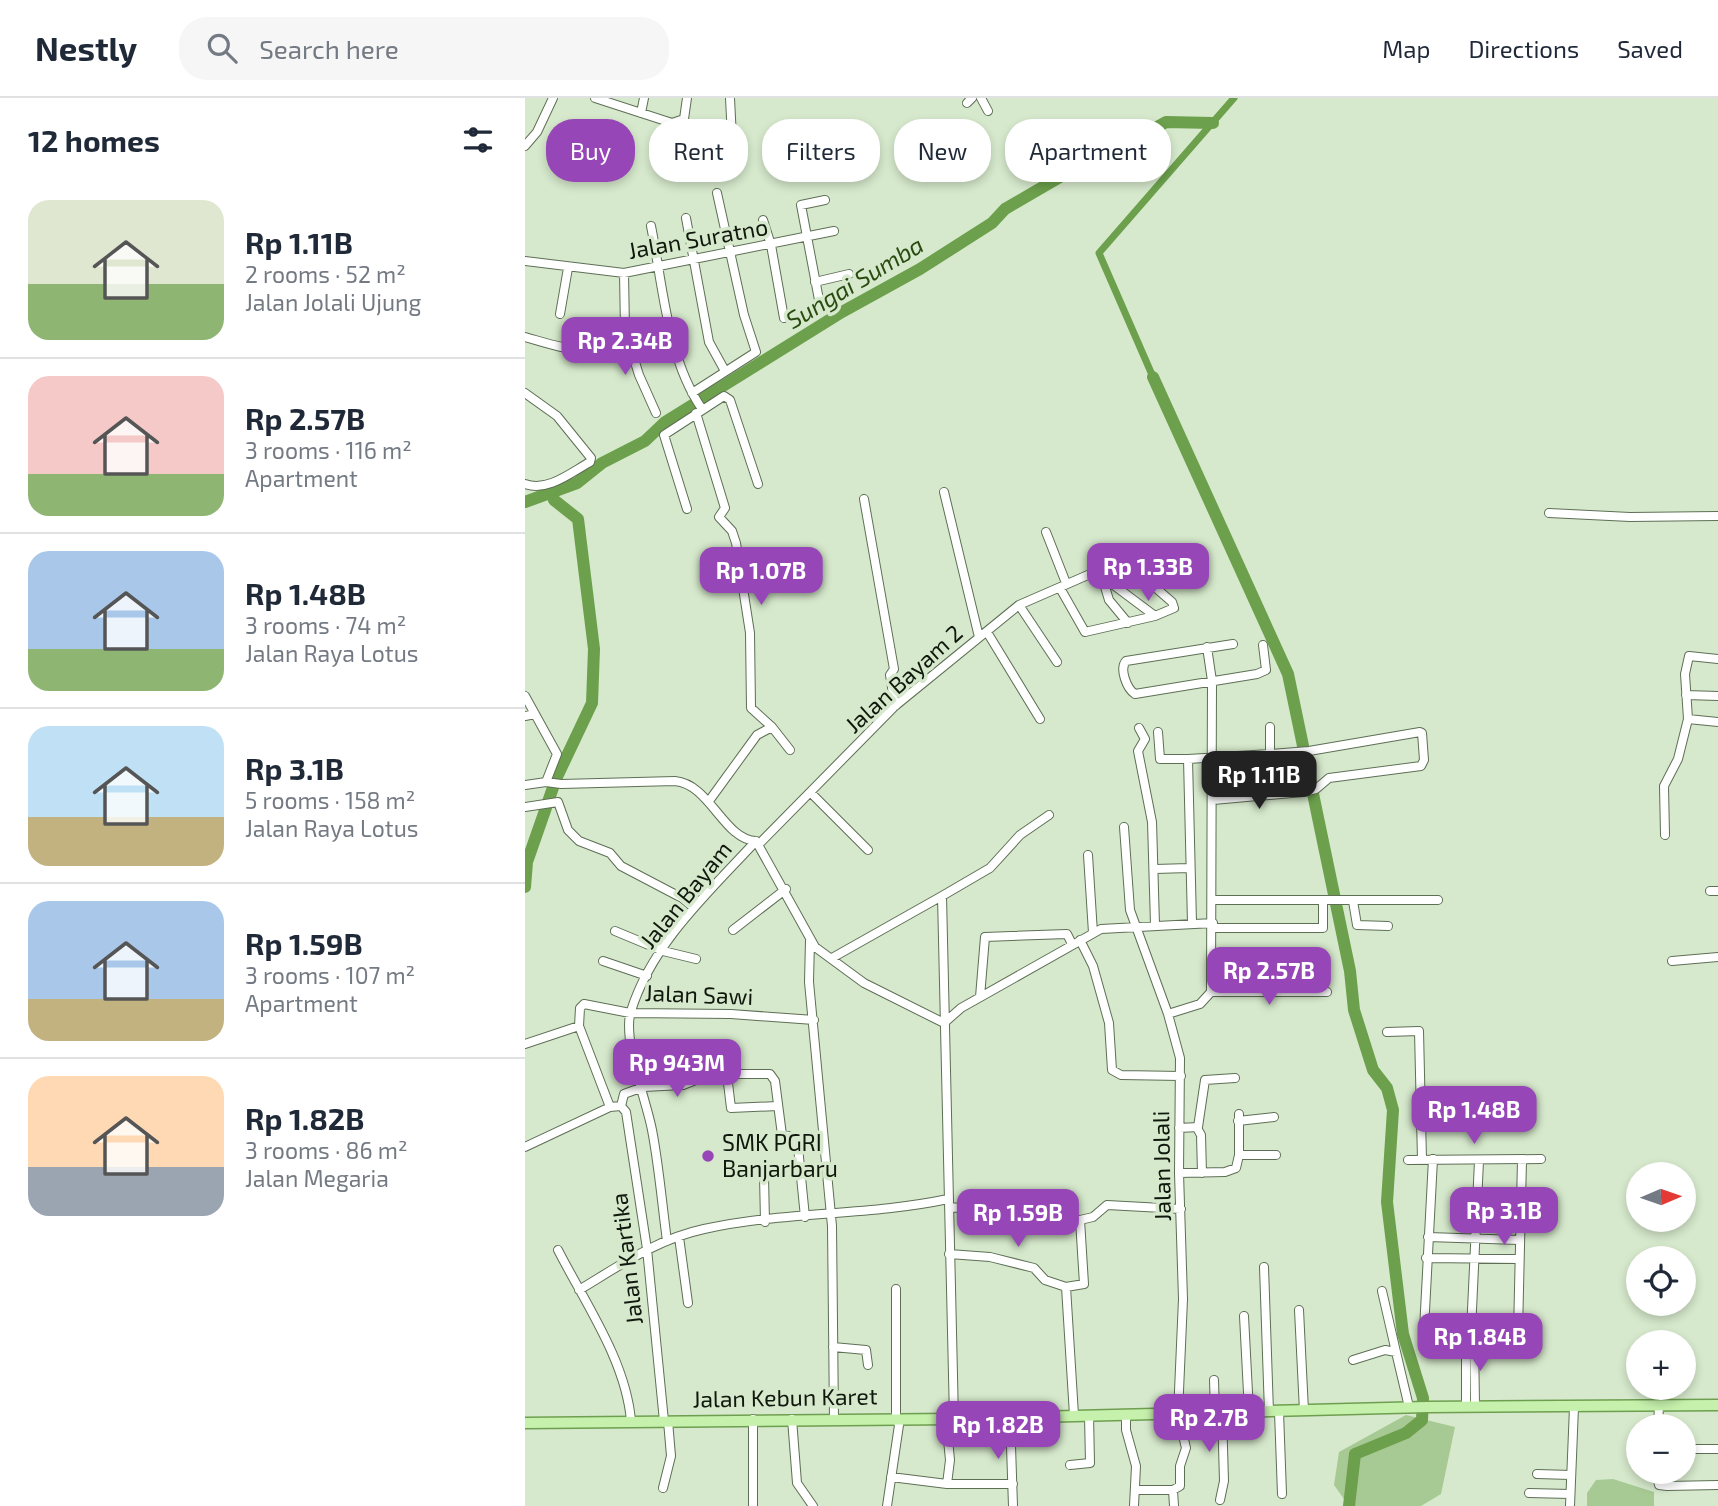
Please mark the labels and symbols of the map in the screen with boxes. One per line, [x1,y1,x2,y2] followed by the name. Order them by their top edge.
[626,212,770,264] street label: Jalan Suratno
[780,229,928,334] water label: Sungai Sumba
[553,317,697,377] pin: Rp 2.34B
[1076,544,1220,603] pin: Rp 1.33B
[689,547,833,607] pin: Rp 1.07B
[839,618,968,738] street label: Jalan Bayam 2
[1187,752,1331,811] pin: Rp 1.11B
[633,835,737,954] street label: Jalan Bayam
[1197,948,1341,1007] pin: Rp 2.57B
[644,978,754,1010] street label: Jalan Sawi
[612,1040,742,1099] pin: Rp 943M
[1402,1086,1546,1146] pin: Rp 1.48B
[1146,1110,1176,1222] street label: Jalan Jolali
[722,1128,838,1182] place label: SMK PGRI Banjarbaru
[700,1148,716,1164] marker: SMK PGRI Banjarbaru
[1626,1162,1696,1232] north arrow
[1439,1188,1569,1247] pin: Rp 3.1B
[946,1190,1090,1249] pin: Rp 1.59B
[604,1192,648,1327] street label: Jalan Kartika
[1408,1314,1552,1373] pin: Rp 1.84B
[692,1381,878,1413] street label: Jalan Kebun Karet
[1144,1394,1274,1454] pin: Rp 2.7B
[926,1402,1070,1461] pin: Rp 1.82B

